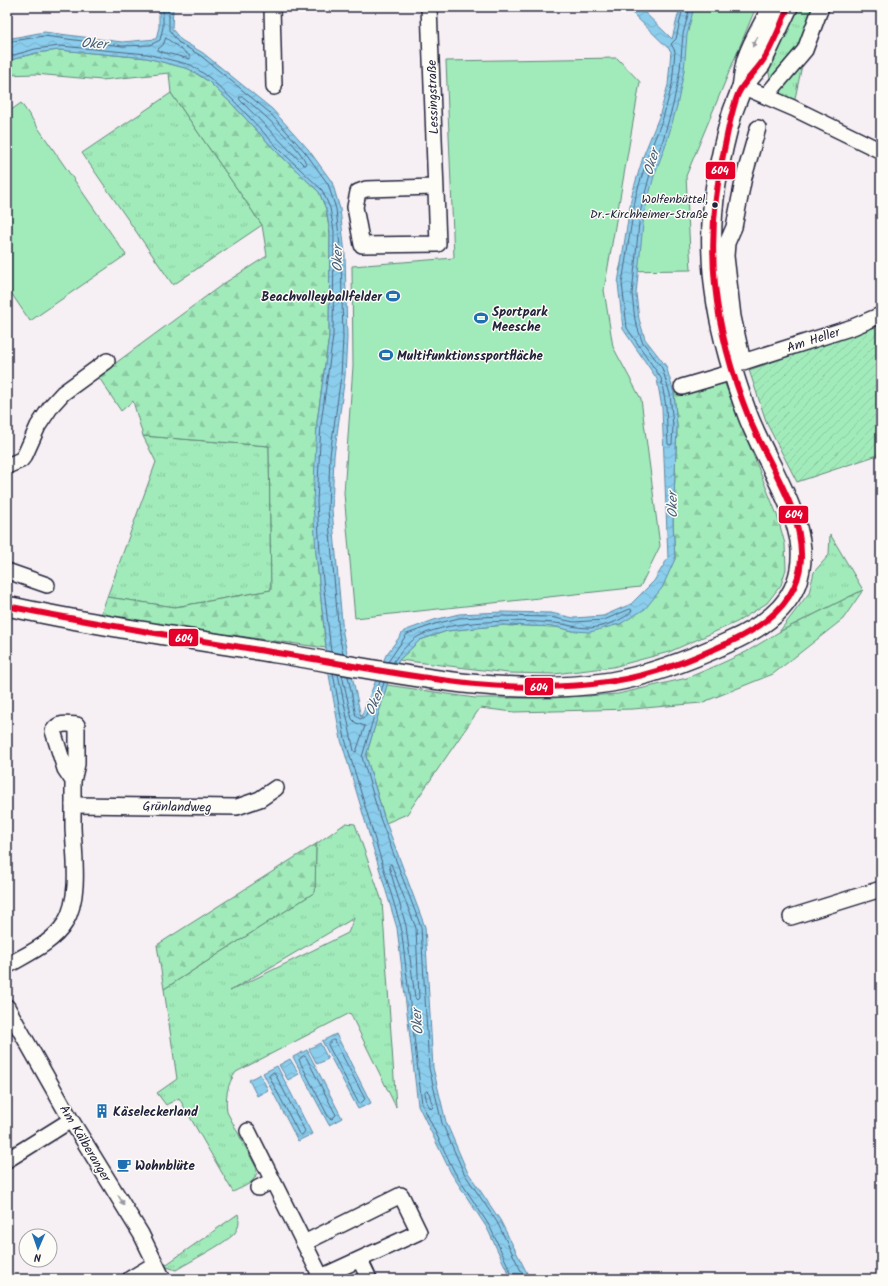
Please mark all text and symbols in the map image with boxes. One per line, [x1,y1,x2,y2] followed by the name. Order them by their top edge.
[80,32,111,56] water label: Oker
[752,36,758,48] one-way arrow
[422,59,445,135] street label: Lessingstraße
[638,143,667,178] water label: Oker
[705,161,736,180] line badge: 604
[711,162,729,180] text: 604
[590,190,709,224] place label: Wolfenbüttel, Dr.-Kirchheimer-Straße
[710,200,720,210] marker: Wolfenbüttel, Dr.-Kirchheimer-Straße
[327,243,349,272] water label: Oker
[261,287,383,308] place label: Beachvolleyballfelder
[385,288,401,304] sports icon: Beachvolleyballfelder
[492,302,548,338] place label: Sportpark Meesche
[473,310,489,326] sports icon: Sportpark Meesche
[784,322,843,359] street label: Am Heller
[397,346,544,367] place label: Multifunktionssportfläche
[378,347,394,363] sports icon: Multifunktionssportfläche
[662,488,684,518] water label: Oker
[778,505,809,524] line badge: 604
[785,506,803,524] text: 604
[168,628,199,647] line badge: 604
[175,630,193,648] text: 604
[524,677,554,696] line badge: 604
[530,679,548,697] text: 604
[360,683,392,719] water label: Oker
[142,796,212,819] street label: Grünlandweg
[406,1005,430,1036] water label: Oker
[53,1101,116,1187] street label: Am Kälberanger
[113,1102,199,1123] place label: Käseleckerland
[94,1103,110,1119] building icon: Käseleckerland
[135,1156,196,1177] place label: Wohnblüte
[116,1157,132,1173] cafe icon: Wohnblüte
[117,1194,124,1206] one-way arrow
[18,1228,58,1268] north arrow
[34,1248,41,1266] text: N

